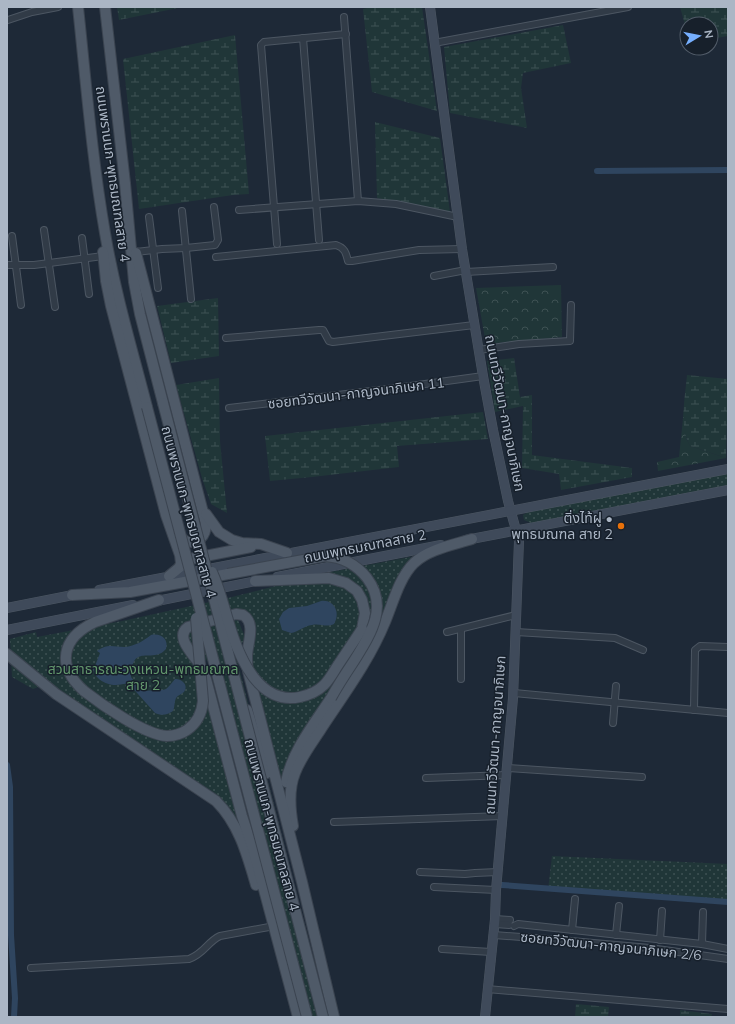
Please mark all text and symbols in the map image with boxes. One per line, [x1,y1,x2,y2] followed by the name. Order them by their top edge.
[679,16,719,56] north arrow
[701,29,716,40] text: N
[92,85,134,264] street label: ถนนพรานนก-พุทธมณฑลสาย 4
[481,333,529,493] street label: ถนนทวีวัฒนา-กาญจนาภิเษก
[267,373,445,413] street label: ซอยทวีวัฒนา-กาญจนาภิเษก 11
[157,424,221,601] street label: ถนนพรานนก-พุทธมณฑลสาย 4
[511,509,613,543] place label: ติ่งไท้ฝู • พุทธมณฑล สาย 2
[616,521,626,531] marker: ติ่งไท้ฝู • พุทธมณฑล สาย 2
[303,525,427,567] street label: ถนนพุทธมณฑลสาย 2
[480,655,510,815] street label: ถนนทวีวัฒนา-กาญจนาภิเษก
[48,660,238,694] park label: สวนสาธารณะวงแหวน-พุทธมณฑล สาย 2
[240,737,304,914] street label: ถนนพรานนก-พุทธมณฑลสาย 4
[520,928,702,964] street label: ซอยทวีวัฒนา-กาญจนาภิเษก 2/6

